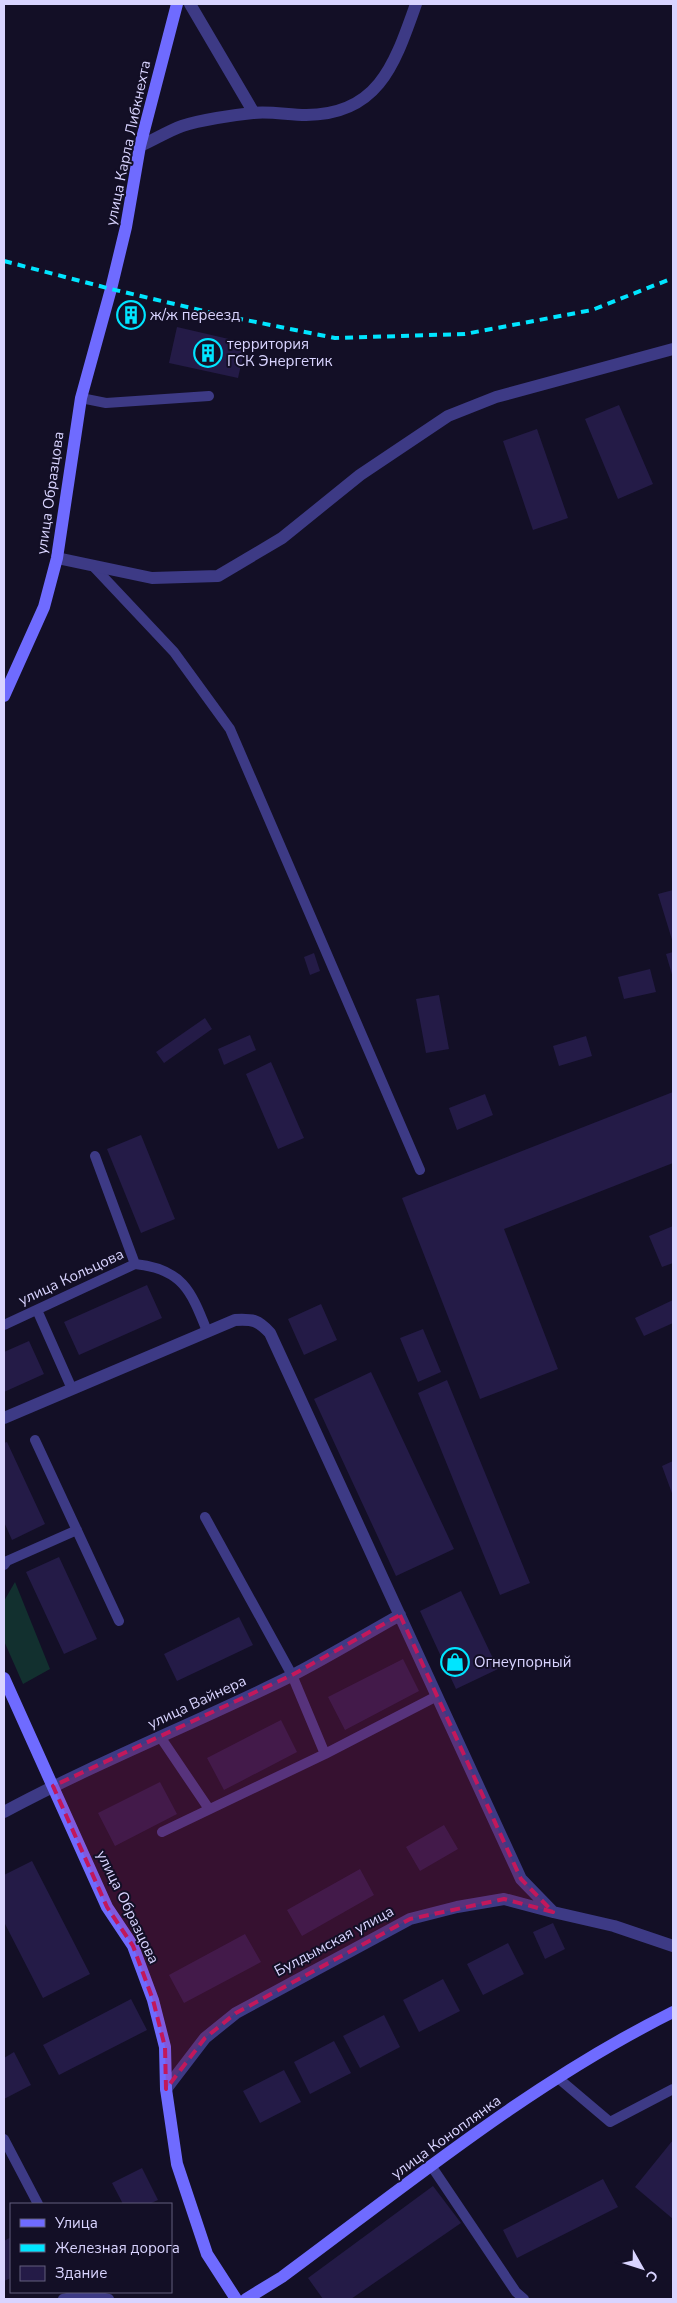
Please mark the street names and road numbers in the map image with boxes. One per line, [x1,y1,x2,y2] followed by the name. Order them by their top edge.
[101,59,155,227] street label: улица Карла Либкнехта
[31,430,69,556] street label: улица Образцова
[15,1244,127,1310] street label: улица Кольцова
[144,1670,250,1734] street label: улица Вайнера
[92,1847,164,1967] street label: улица Образцова
[271,1901,397,1981] street label: Булдымская улица
[387,2090,505,2184] street label: улица Коноплянка

